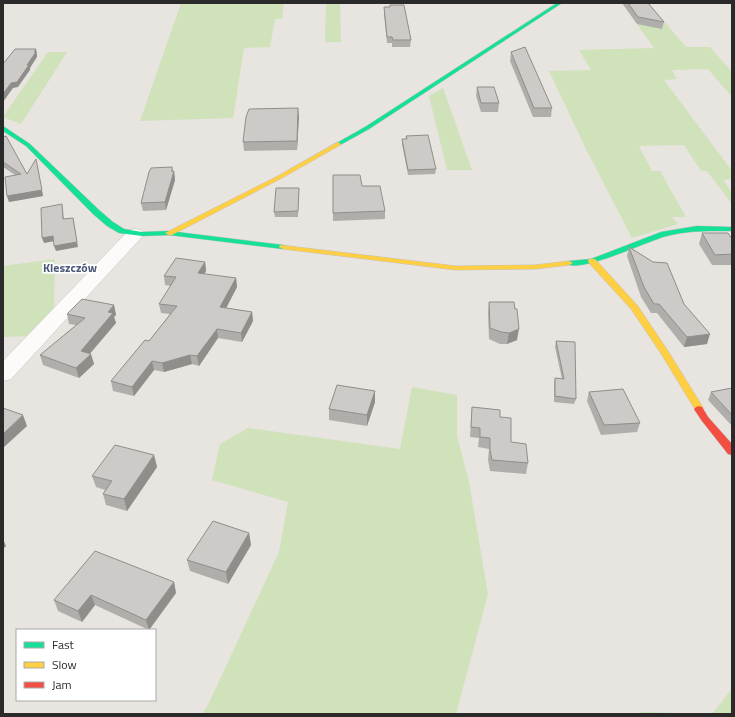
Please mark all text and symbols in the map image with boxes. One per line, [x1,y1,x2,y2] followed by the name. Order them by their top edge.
[43,258,97,277] district label: Kleszczów
[16,629,156,701] legend
[52,635,75,654] text: Fast
[52,655,77,674] text: Slow
[52,675,72,694] text: Jam

